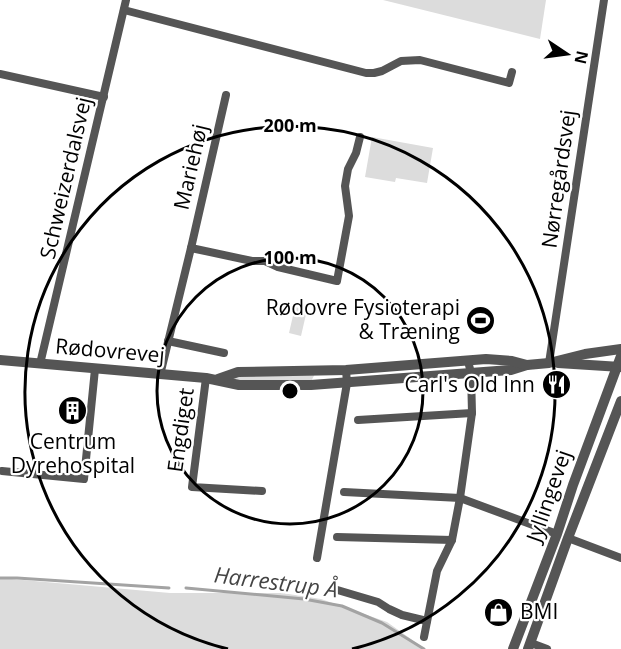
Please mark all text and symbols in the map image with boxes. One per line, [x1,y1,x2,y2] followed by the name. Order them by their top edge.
[537,24,597,84] north arrow
[569,49,594,66] text: N
[33,94,97,262] street label: Schweizerdalsvej
[534,108,582,250] street label: Nørregårdsvej
[263,113,317,137] text: 200 m
[167,121,213,212] street label: Mariehøj
[263,245,317,269] text: 100 m
[266,293,460,345] place label: Rødovre Fysioterapi & Træning
[465,304,497,336] sports icon: Rødovre Fysioterapi & Træning
[54,331,166,369] street label: Rødovrevej
[540,369,572,401] restaurant icon: Carl's Old Inn
[405,370,535,398] place label: Carl's Old Inn
[280,381,300,401] centre of rings
[160,386,200,474] street label: Engdiget
[57,395,89,427] building icon: Centrum Dyrehospital
[11,427,135,479] place label: Centrum Dyrehospital
[519,446,577,547] street label: Jyllingevej
[212,559,340,603] water label: Harrestrup Å
[483,596,515,628] shop icon: BMI
[520,597,558,625] place label: BMI

